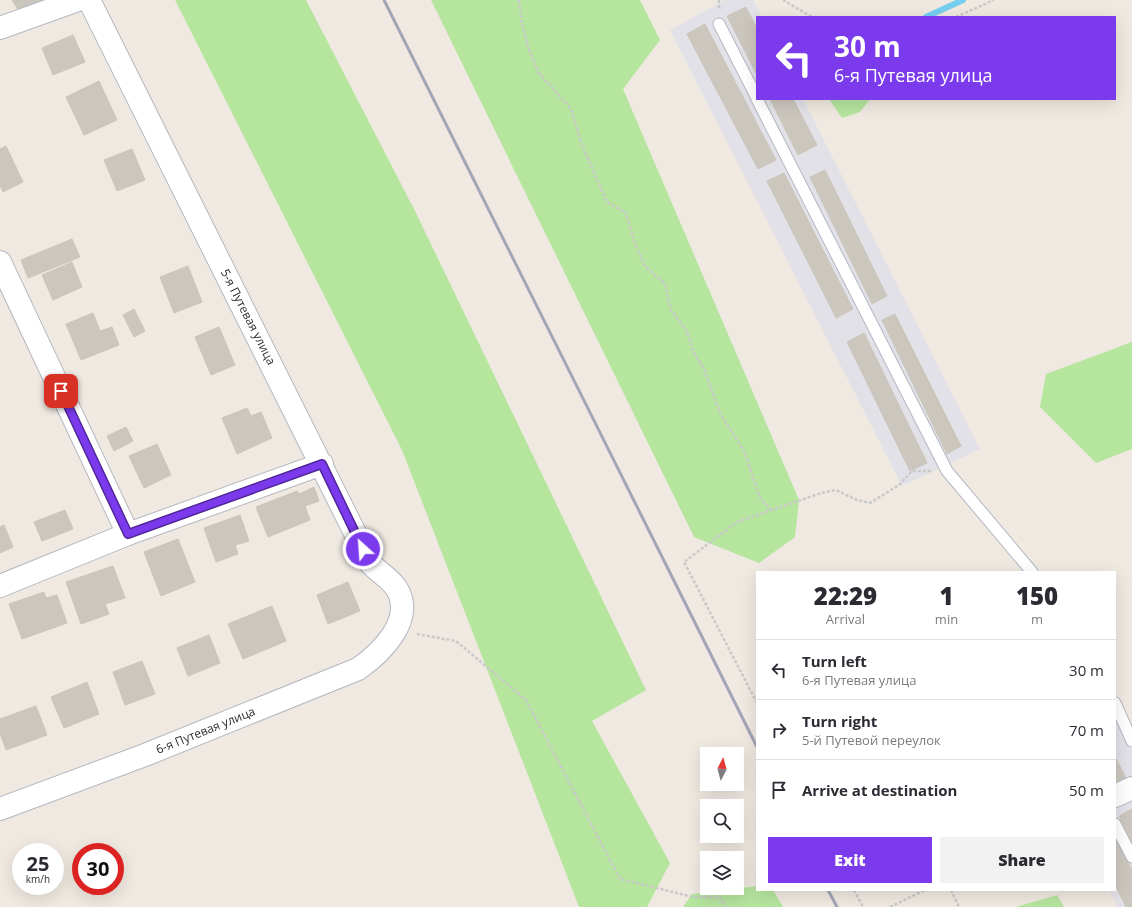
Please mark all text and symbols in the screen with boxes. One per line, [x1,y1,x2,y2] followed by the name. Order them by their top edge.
[834,27,901,65] text: 30 m
[768,32,820,84] icon: left
[834,63,992,87] text: 6-я Путевая улица
[217,266,280,368] street label: 5-я Путевая улица
[44,374,78,408] pin
[50,380,72,402] icon: arrive
[342,528,384,570] position arrow
[814,579,877,612] text: 22:29
[939,579,954,612] text: 1
[1016,579,1058,612] text: 150
[826,610,865,628] text: Arrival
[935,610,958,628] text: min
[1031,610,1043,628] text: m
[802,651,867,671] text: Turn left
[768,659,790,681] icon: left
[1069,660,1104,680] text: 30 m
[802,671,916,689] text: 6-я Путевая улица
[153,702,258,758] street label: 6-я Путевая улица
[802,711,877,731] text: Turn right
[768,719,790,741] icon: right
[1069,720,1104,740] text: 70 m
[802,731,941,749] text: 5-й Путевой переулок
[700,747,744,791] north arrow
[700,747,744,895] map controls
[768,779,790,801] icon: arrive
[802,780,957,800] text: Arrive at destination
[1069,780,1104,800] text: 50 m
[700,799,744,843] button: search
[768,837,932,883] button: Exit
[940,837,1104,883] button: Share
[72,843,124,895] speed limit sign: 30
[27,850,49,877] text: 25
[700,851,744,895] button: layers
[26,872,50,886] text: km/h

